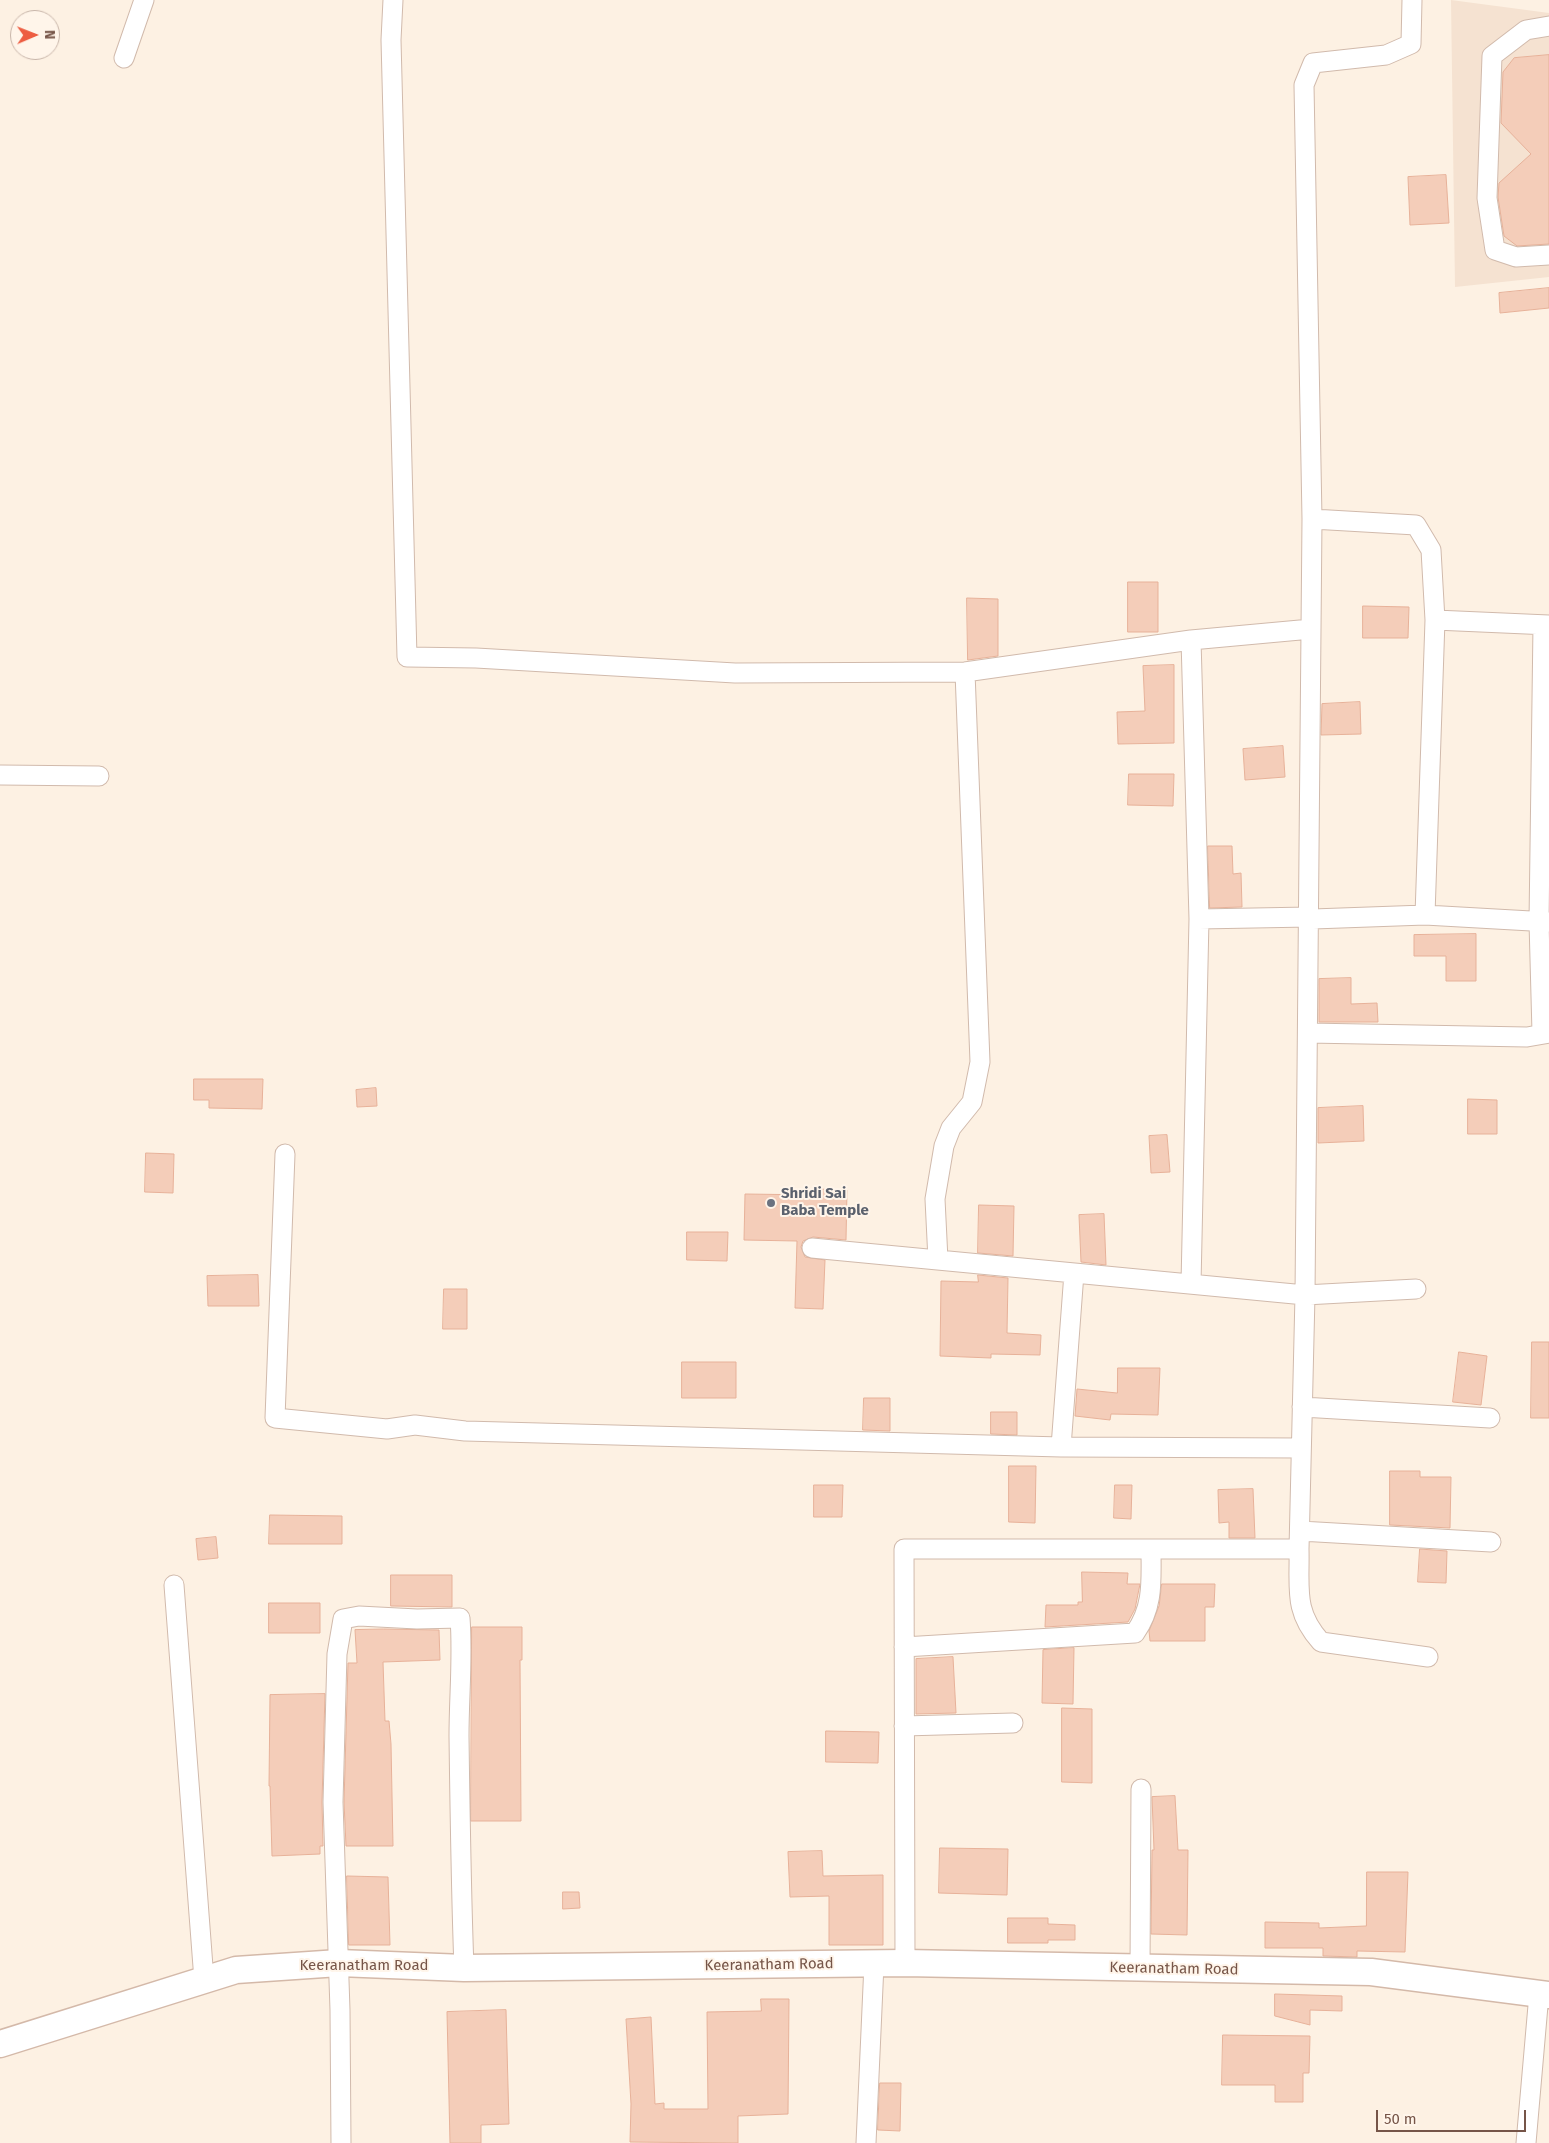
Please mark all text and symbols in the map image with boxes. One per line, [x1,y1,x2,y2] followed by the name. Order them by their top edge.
[10,10,60,60] north arrow
[41,30,58,40] text: N
[781,1185,869,1220] place label: Shridi Sai Baba Temple
[765,1197,777,1209] marker: Shridi Sai Baba Temple
[704,1955,834,1975] street label: Keeranatham Road
[299,1957,429,1975] street label: Keeranatham Road
[1109,1959,1239,1979] street label: Keeranatham Road
[1379,2100,1529,2132] scale bar
[1384,2110,1417,2128] text: 50 m

